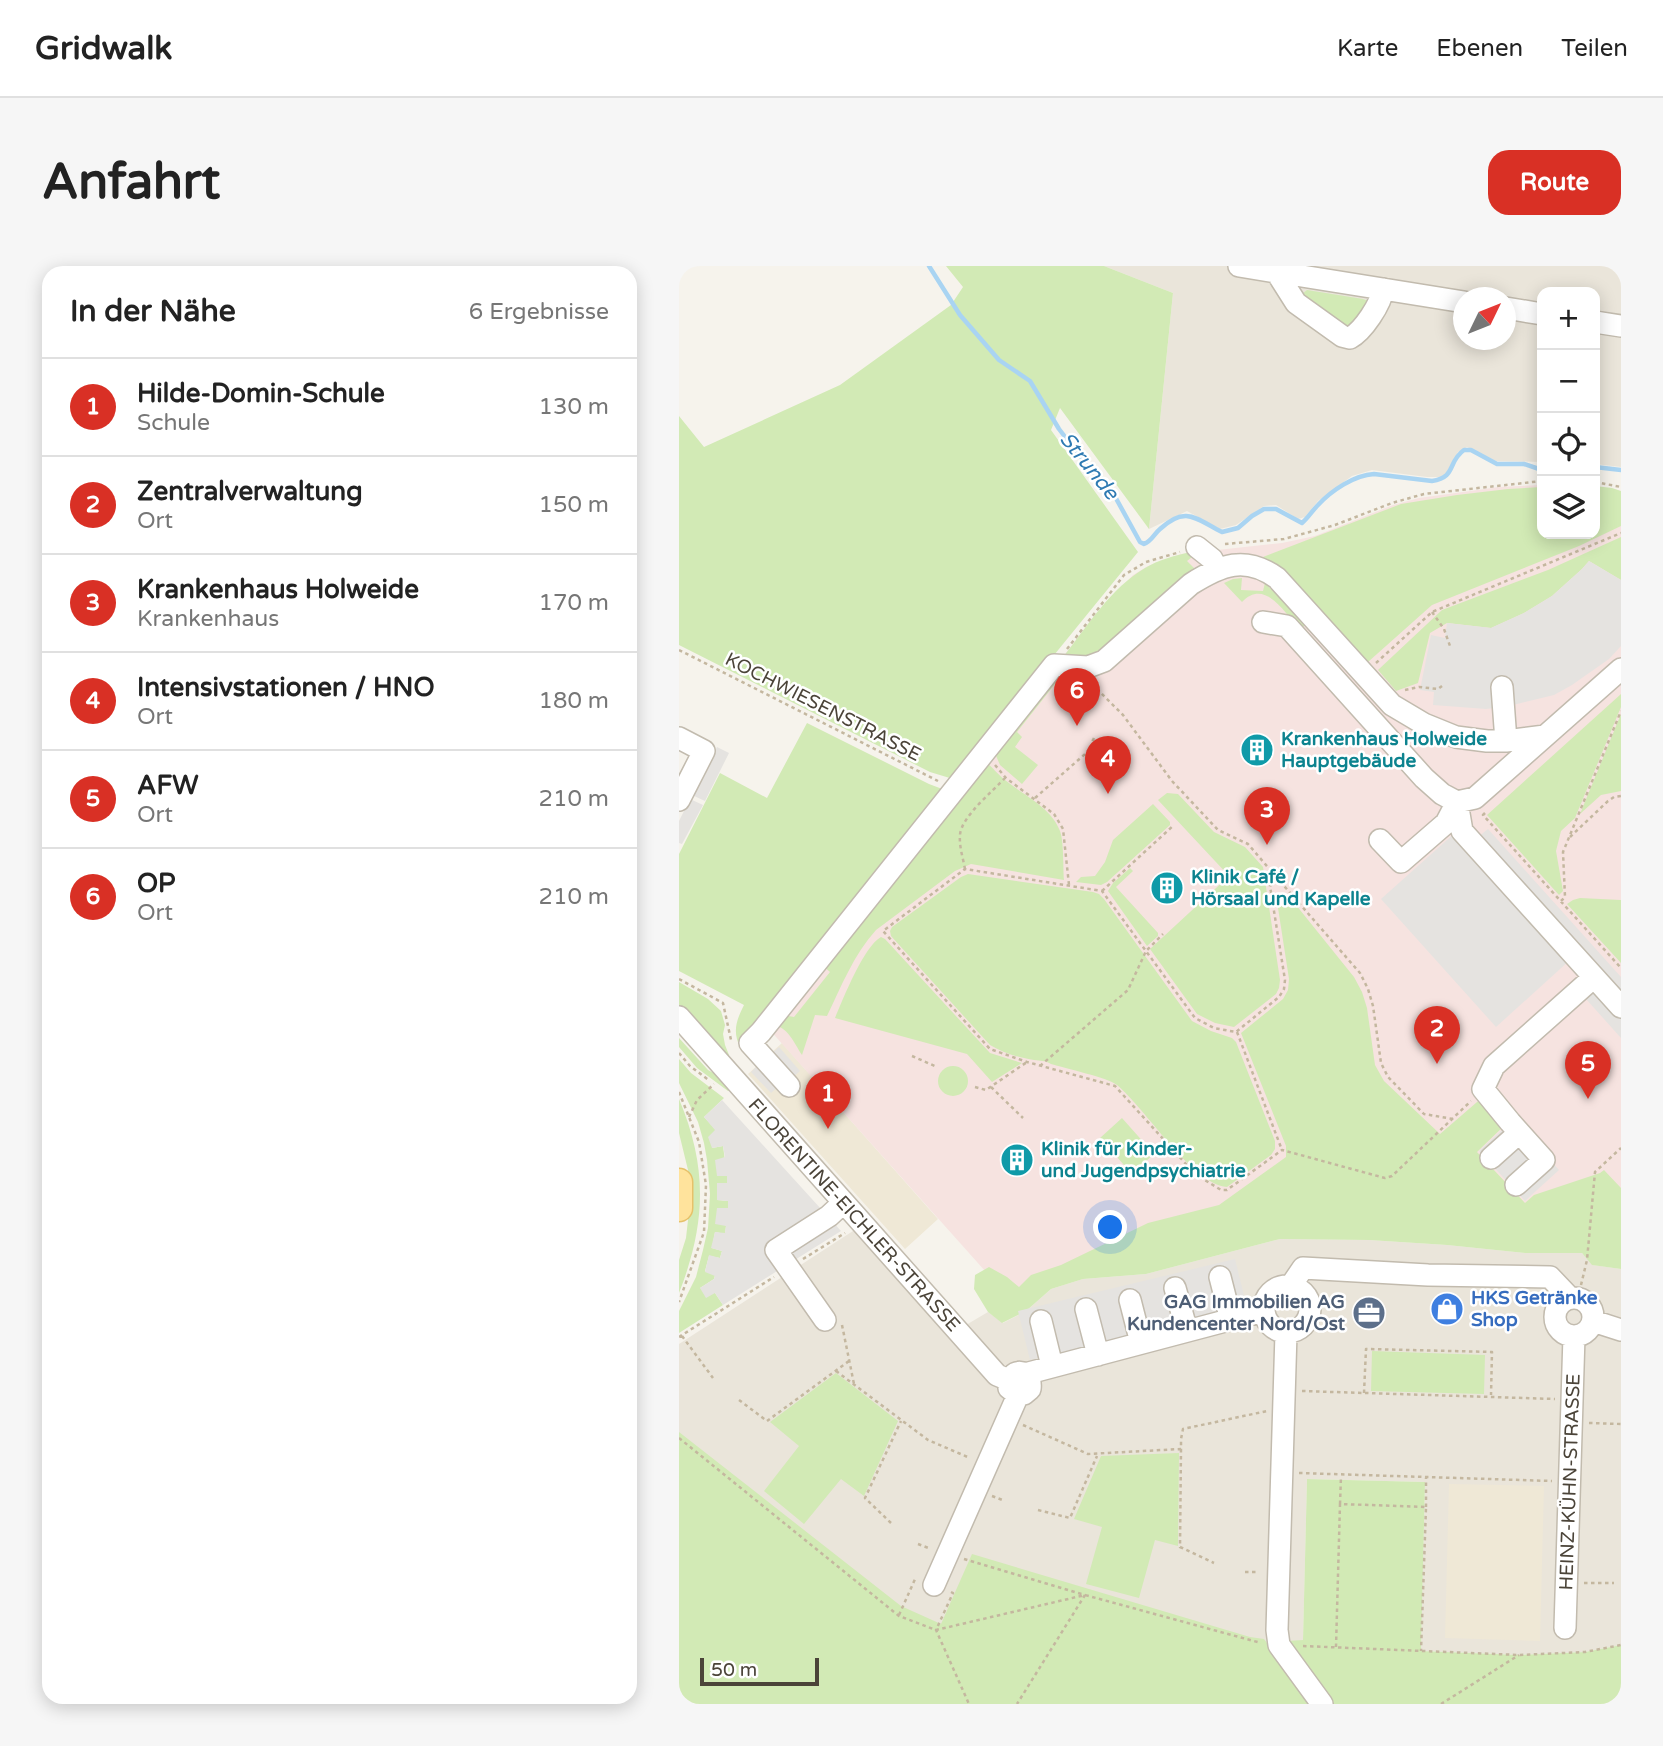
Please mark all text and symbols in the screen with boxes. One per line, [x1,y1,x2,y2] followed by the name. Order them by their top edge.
[35,29,172,68] text: Gridwalk
[1337,34,1398,63] text: Karte
[1436,34,1523,63] text: Ebenen
[1561,34,1628,63] text: Teilen
[1488,150,1621,215] button: Route
[42,153,220,212] text: Anfahrt
[1453,287,1516,350] north arrow
[1537,287,1600,539] map controls
[1537,287,1600,350] button: +
[70,293,236,330] text: In der Nähe
[469,298,609,326] text: 6 Ergebnisse
[1537,350,1600,413] button: −
[137,378,385,409] text: Hilde-Domin-Schule
[86,393,100,421] text: 1
[539,393,609,421] text: 130 m
[137,409,210,437] text: Schule
[1537,413,1600,476] button: locate
[1054,427,1124,506] water label: Strunde
[137,476,363,507] text: Zentralverwaltung
[1537,476,1600,539] button: layers
[86,491,100,519] text: 2
[539,491,609,519] text: 150 m
[137,507,173,535] text: Ort
[137,574,419,605] text: Krankenhaus Holweide
[86,589,100,617] text: 3
[539,589,609,617] text: 170 m
[137,605,279,633] text: Krankenhaus
[721,648,925,766] street label: KOCHWIESENSTRASSE
[1054,668,1100,726] pin: 6
[137,672,435,703] text: Intensivstationen / HNO
[86,687,100,715] text: 4
[539,687,609,715] text: 180 m
[137,703,173,731] text: Ort
[1281,728,1487,773] place label: Krankenhaus Holweide Hauptgebäude
[1238,731,1276,769] building icon: Krankenhaus Holweide Hauptgebäude
[1085,736,1131,794] pin: 4
[137,770,199,801] text: AFW
[86,785,100,813] text: 5
[539,785,609,813] text: 210 m
[1244,787,1290,845] pin: 3
[137,801,173,829] text: Ort
[1191,866,1371,911] place label: Klinik Café / Hörsaal und Kapelle
[137,868,176,899] text: OP
[1148,869,1186,907] building icon: Klinik Café / Hörsaal und Kapelle
[86,883,100,911] text: 6
[539,883,609,911] text: 210 m
[137,899,173,927] text: Ort
[1414,1006,1460,1064] pin: 2
[1565,1041,1611,1099] pin: 5
[805,1071,851,1129] pin: 1
[744,1094,964,1336] street label: FLORENTINE-EICHLER-STRASSE
[1041,1138,1246,1183] place label: Klinik für Kinder- und Jugendpsychiatrie
[998,1141,1036,1179] building icon: Klinik für Kinder- und Jugendpsychiatrie
[1093,1210,1127,1244] your location
[1471,1287,1598,1332] place label: HKS Getränke Shop
[1428,1290,1466,1328] shop icon: HKS Getränke Shop
[1127,1291,1346,1335] place label: GAG Immobilien AG Kundencenter Nord/Ost
[1350,1294,1388,1332] office icon: GAG Immobilien AG Kundencenter Nord/Ost
[1555,1373,1585,1591] street label: HEINZ-KÜHN-STRASSE
[700,1655,819,1687] scale bar
[711,1659,757,1681] text: 50 m

